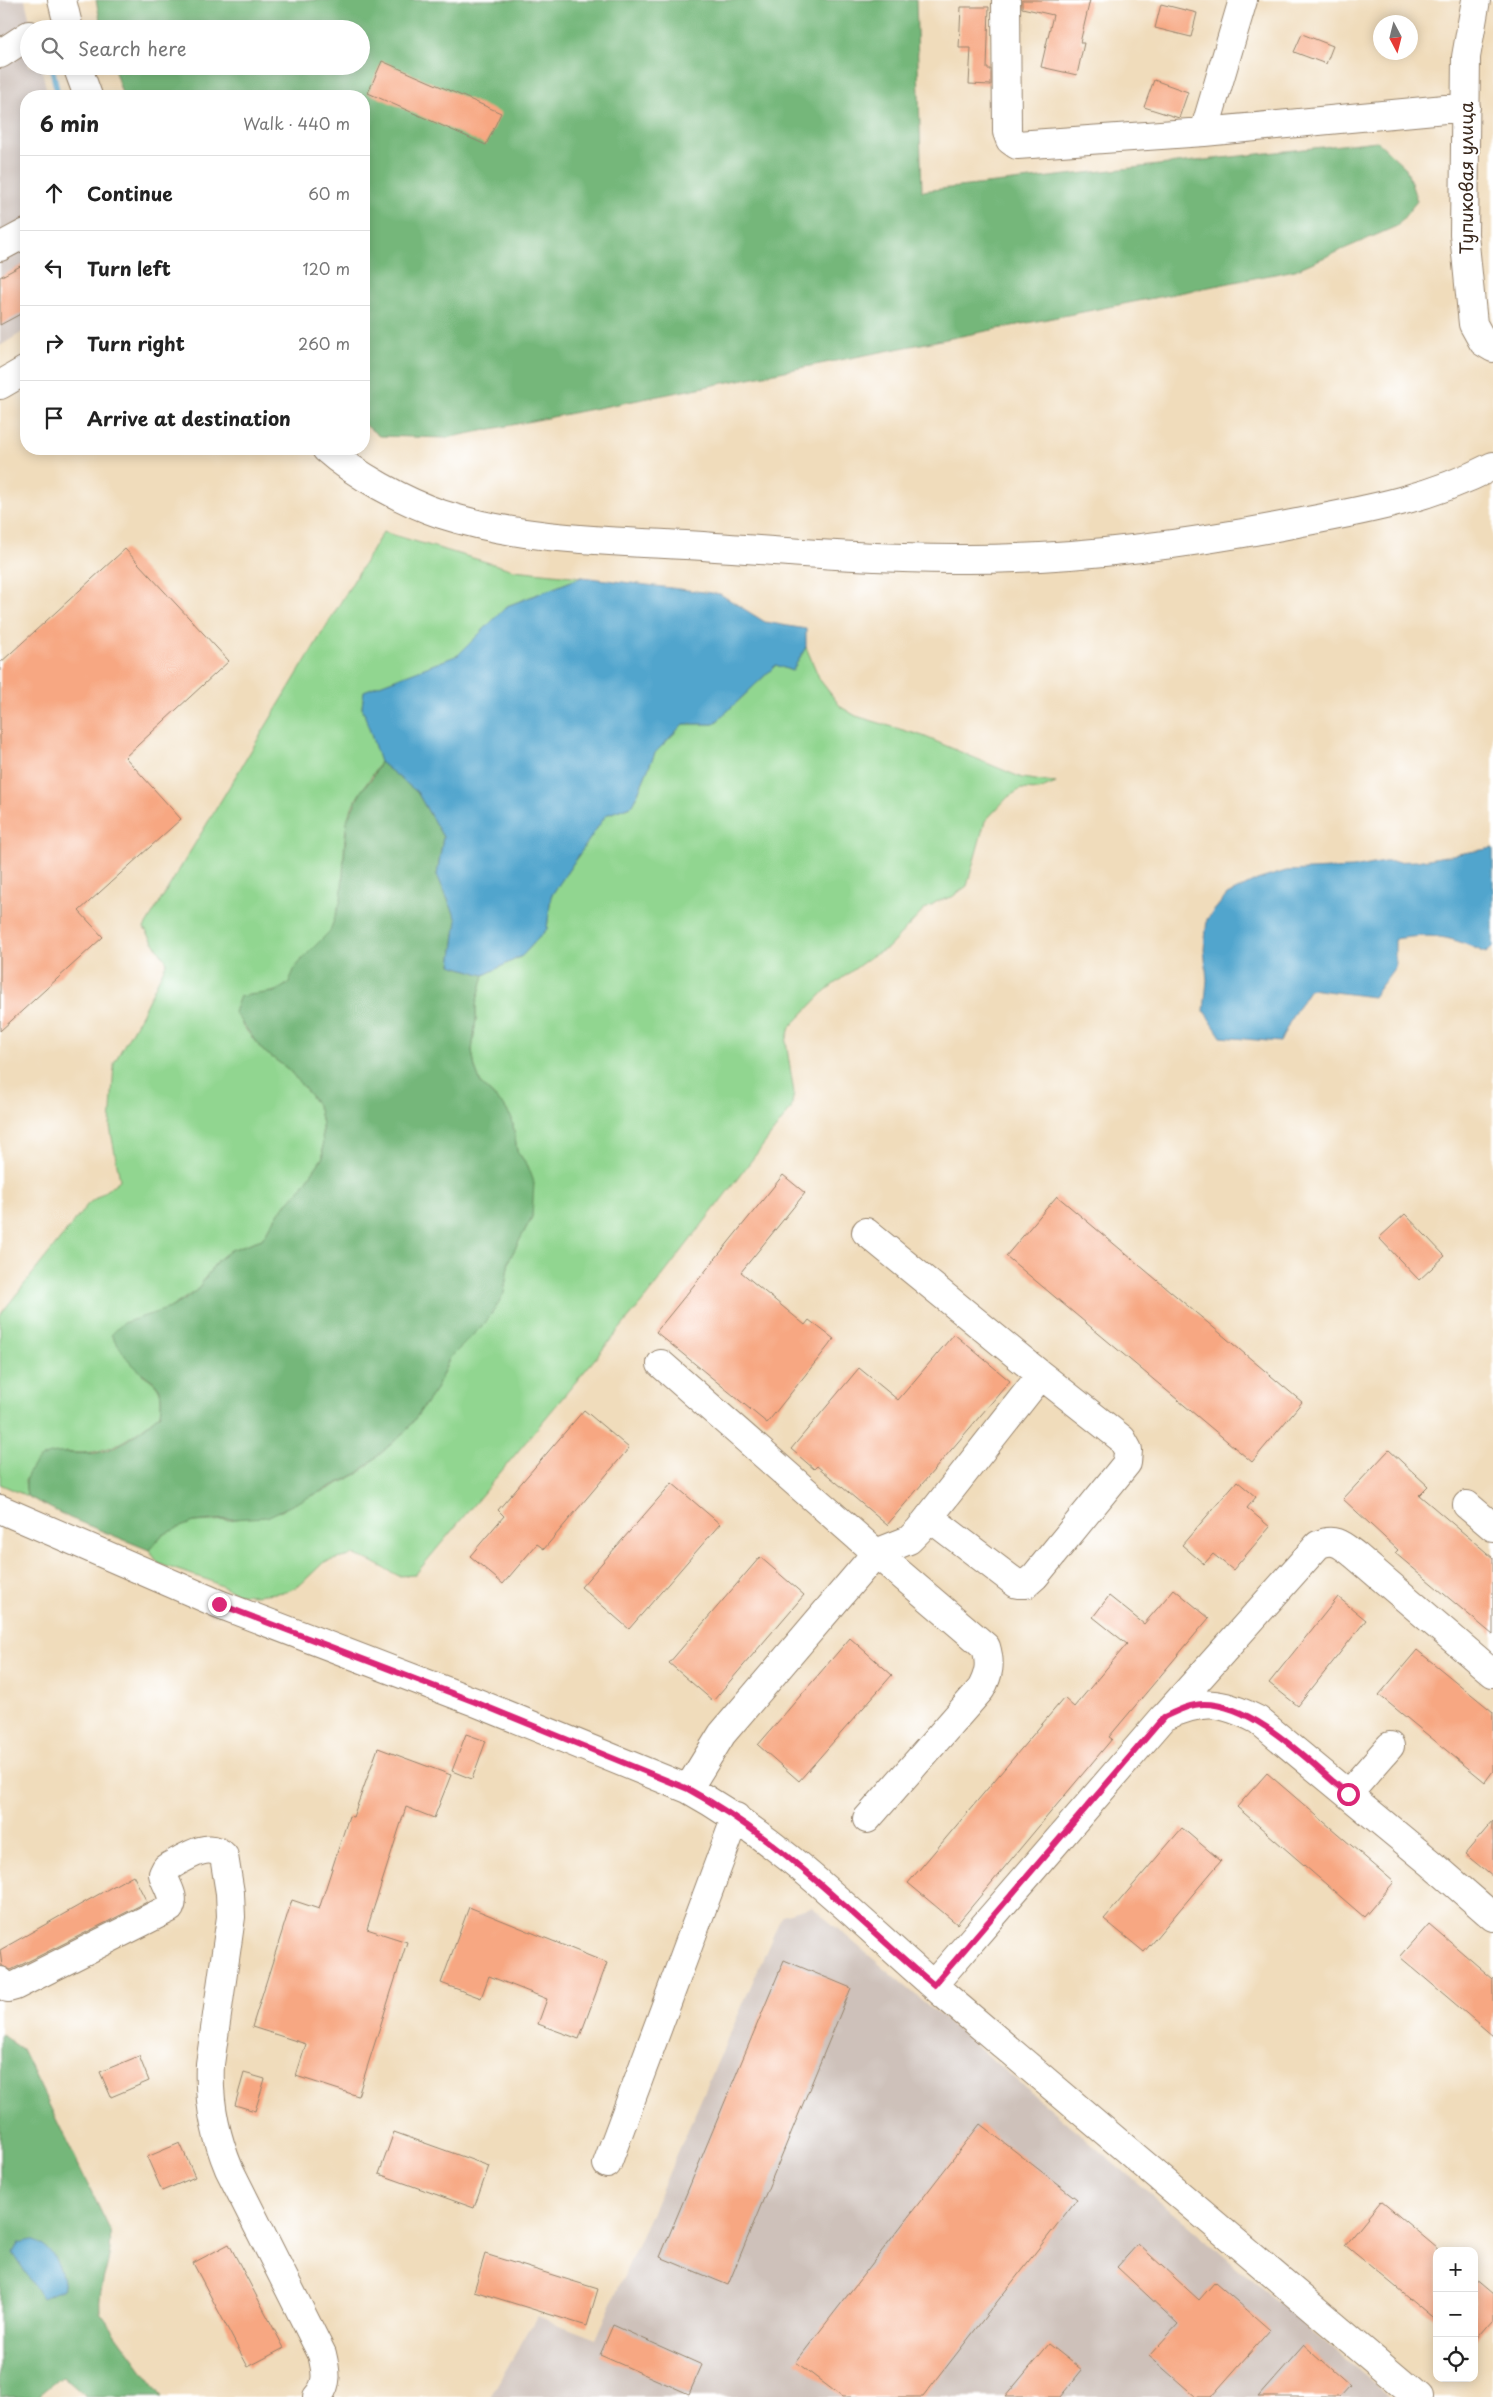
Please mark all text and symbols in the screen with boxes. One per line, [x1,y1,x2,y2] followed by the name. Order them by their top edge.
[1373,15,1418,60] north arrow
[20,20,370,75] search box
[38,34,66,62] icon: search
[78,34,187,62] text: Search here
[1452,101,1479,254] street label: Тупиковая улица
[40,107,99,139] text: 6 min
[243,111,350,135] text: Walk · 440 m
[40,179,68,207] icon: ahead
[87,179,173,207] text: Continue
[308,181,350,205] text: 60 m
[40,254,68,282] icon: left
[87,254,171,282] text: Turn left
[303,256,350,280] text: 120 m
[40,329,68,357] icon: right
[87,329,185,357] text: Turn right
[298,331,350,355] text: 260 m
[40,404,68,432] icon: arrive
[87,404,291,432] text: Arrive at destination
[208,1593,231,1616] route end
[1337,1783,1360,1806] route start
[1433,2247,1478,2382] map controls
[1433,2247,1478,2292] button: +
[1433,2292,1478,2337] button: −
[1433,2337,1478,2382] button: locate

